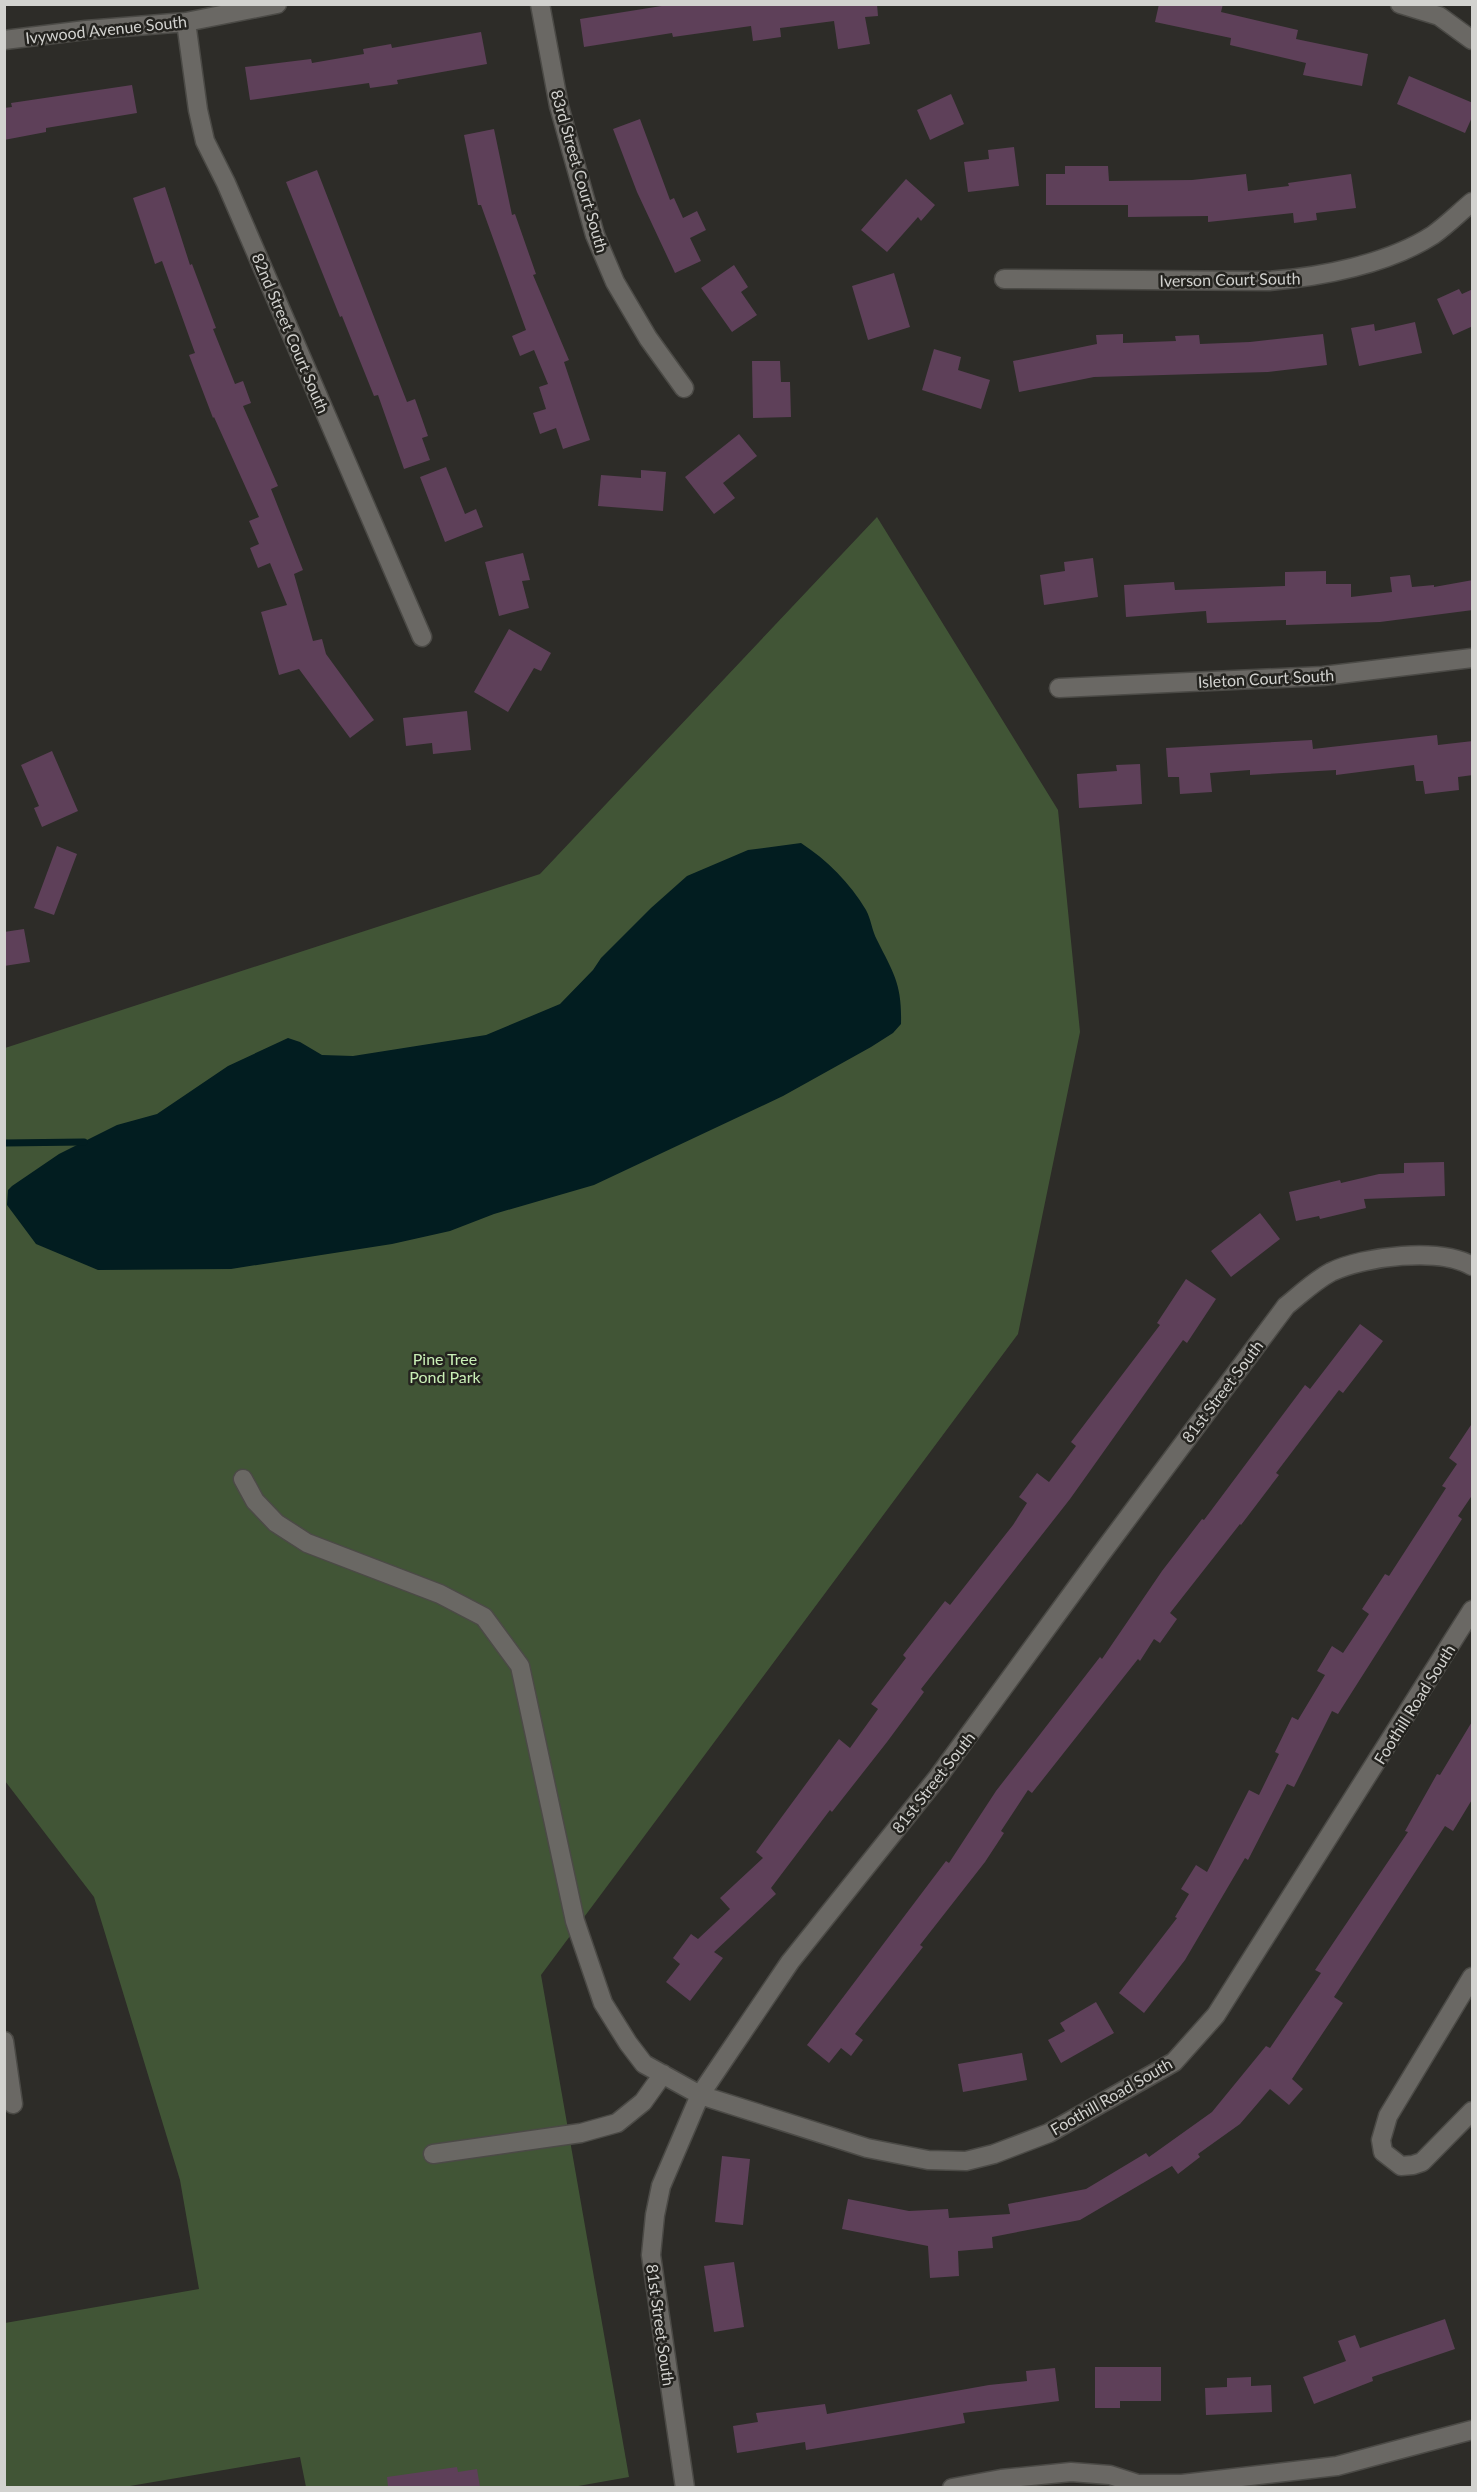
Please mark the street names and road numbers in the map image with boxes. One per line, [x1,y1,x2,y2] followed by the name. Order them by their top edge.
[24,11,188,47] street label: Ivywood Avenue South
[548,87,612,255] street label: 83rd Street Court South
[249,250,333,416] street label: 82nd Street Court South
[1159,268,1301,290] street label: Iverson Court South
[1197,665,1335,691] street label: Isleton Court South
[1177,1336,1267,1446] street label: 81st Street South
[1370,1641,1458,1767] street label: Foothill Road South
[888,1728,978,1836] street label: 81st Street South
[1047,2053,1175,2139] street label: Foothill Road South
[643,2263,679,2387] street label: 81st Street South

